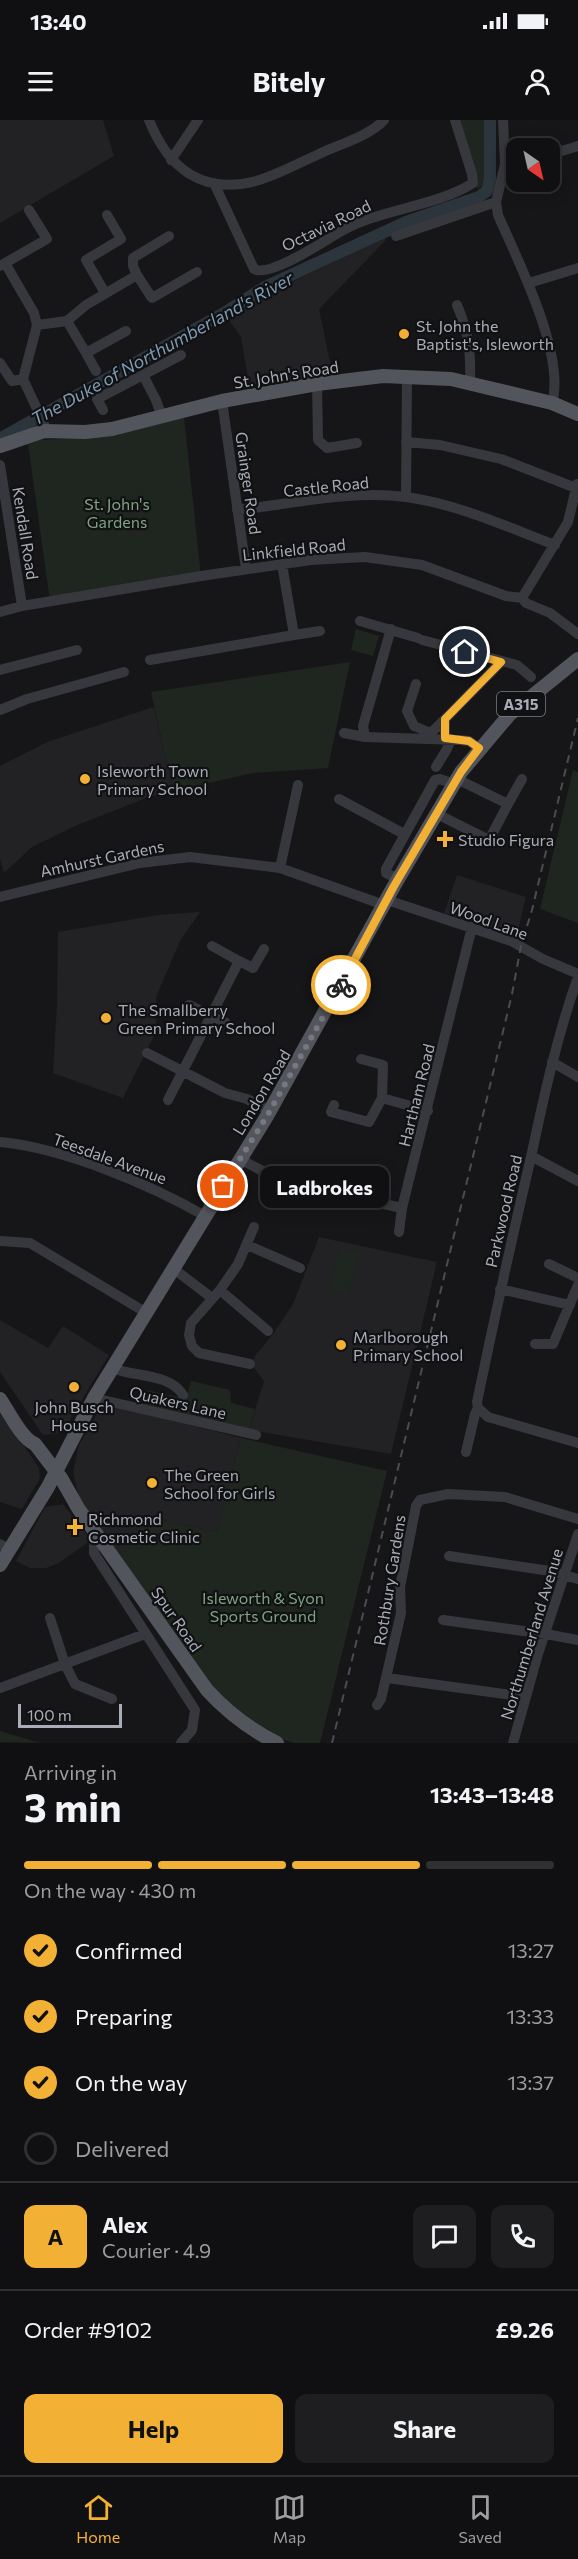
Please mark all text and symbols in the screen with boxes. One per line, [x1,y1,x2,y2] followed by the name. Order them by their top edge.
[30,8,87,35] text: 13:40
[24,65,57,98] icon: menu
[252,65,326,98] text: Bitely
[521,65,554,98] icon: person
[506,138,560,192] north arrow
[506,138,560,192] map controls
[278,195,374,255] street label: Octavia Road
[27,266,298,429] water label: The Duke of Northumberland's River
[416,316,554,353] place label: St. John the Baptist's, Isleworth
[397,327,411,341] marker: St. John the Baptist's, Isleworth
[232,356,340,392] street label: St. John's Road
[232,430,266,536] street label: Grainger Road
[282,472,370,500] street label: Castle Road
[9,485,43,581] street label: Kendall Road
[84,494,150,531] park label: St. John's Gardens
[241,534,347,564] street label: Linkfield Road
[439,626,490,677] pin
[448,635,481,668] icon: home
[497,692,545,716] road number: A315
[97,761,209,798] place label: Isleworth Town Primary School
[78,772,92,786] marker: Isleworth Town Primary School
[436,830,454,848] marker: Studio Figura
[458,830,554,849] place label: Studio Figura
[38,836,166,880] street label: Amhurst Gardens
[447,897,531,943] street label: Wood Lane
[311,955,371,1015] courier
[325,969,358,1002] icon: bike
[118,1000,275,1037] place label: The Smallberry Green Primary School
[99,1011,113,1025] marker: The Smallberry Green Primary School
[394,1042,438,1148] street label: Hartham Road
[228,1046,294,1138] street label: London Road
[51,1129,169,1187] street label: Teesdale Avenue
[481,1153,525,1269] street label: Parkwood Road
[197,1160,248,1211] pin
[259,1165,388,1207] callout: Ladbrokes
[206,1169,239,1202] icon: bag
[276,1175,373,1199] text: Ladbrokes
[353,1327,463,1364] place label: Marlborough Primary School
[334,1338,348,1352] marker: Marlborough Primary School
[67,1380,81,1394] marker: John Busch House
[128,1382,228,1422] street label: Quakers Lane
[34,1397,114,1434] place label: John Busch House
[164,1465,275,1502] place label: The Green School for Girls
[145,1476,159,1490] marker: The Green School for Girls
[88,1509,200,1546] place label: Richmond Cosmetic Clinic
[369,1513,409,1647] street label: Rothbury Gardens
[66,1518,84,1536] marker: Richmond Cosmetic Clinic
[496,1546,566,1722] street label: Northumberland Avenue
[148,1583,206,1655] street label: Spur Road
[202,1588,324,1625] park label: Isleworth & Syon Sports Ground
[18,1701,122,1728] scale bar
[27,1705,72,1724] text: 100 m
[24,1760,117,1784] text: Arriving in
[430,1781,554,1808] text: 13:43–13:48
[24,1782,122,1830] text: 3 min
[24,1878,196,1902] text: On the way · 430 m
[24,1934,57,1967] icon: check
[75,1937,182,1964] text: Confirmed
[508,1938,554,1962] text: 13:27
[24,2000,57,2033] icon: check
[75,2003,172,2030] text: Preparing
[507,2004,554,2028] text: 13:33
[24,2066,57,2099] icon: check
[75,2069,187,2096] text: On the way
[507,2070,554,2094] text: 13:37
[75,2135,169,2162] text: Delivered
[413,2205,476,2268] button: chat
[491,2205,554,2268] button: phone
[102,2211,148,2238] text: Alex
[48,2223,63,2250] text: A
[102,2238,211,2262] text: Courier · 4.9
[24,2316,152,2343] text: Order #9102
[496,2316,554,2343] text: £9.26
[24,2394,283,2463] button: Help
[295,2394,554,2463] button: Share
[76,2491,120,2546] tab: Home
[273,2491,306,2546] tab: Map
[458,2491,502,2546] tab: Saved

